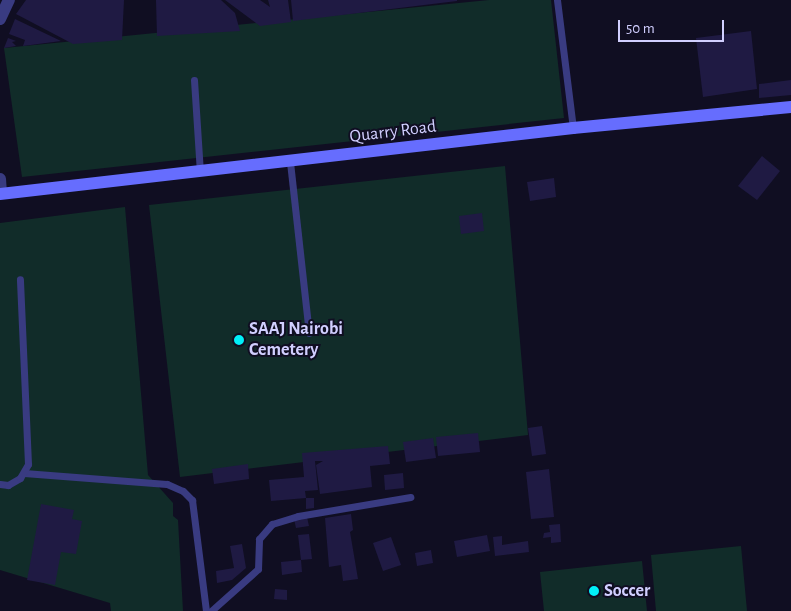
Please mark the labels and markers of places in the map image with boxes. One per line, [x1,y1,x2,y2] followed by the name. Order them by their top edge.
[249,319,343,362] place label: SAAJ Nairobi Cemetery
[233,334,245,346] marker: SAAJ Nairobi Cemetery
[604,580,650,602] place label: Soccer
[588,585,600,597] marker: Soccer

